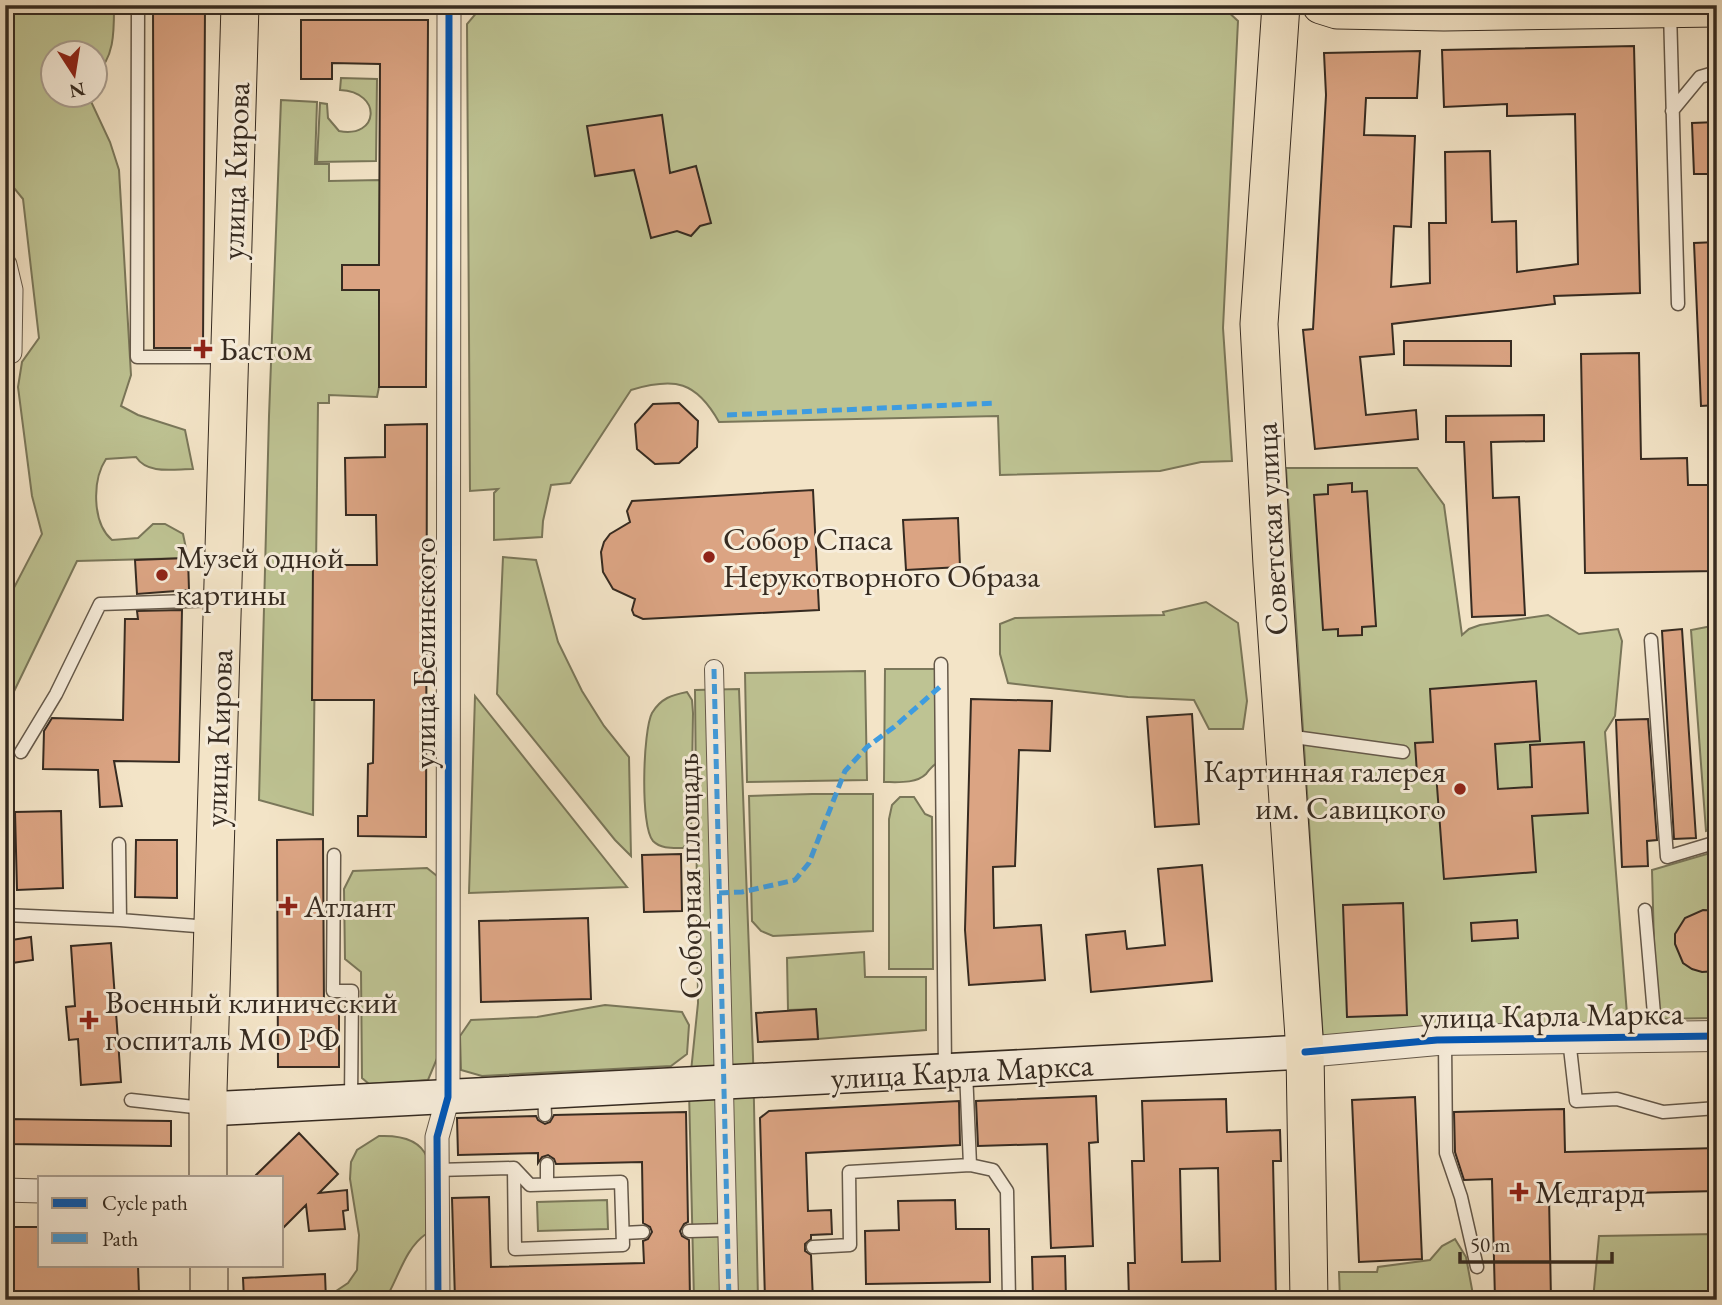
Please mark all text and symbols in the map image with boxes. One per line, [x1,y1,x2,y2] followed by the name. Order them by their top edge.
[38,38,108,108] north arrow
[67,76,88,104] text: N
[211,81,259,261] street label: улица Кирова
[219,328,312,370] place label: Бастом
[193,339,213,359] marker: Бастом
[1244,421,1298,637] street label: Советская улица
[723,518,1040,597] place label: Собор Спаса Нерукотворного Образа
[176,536,344,615] place label: Музей одной картины
[403,537,445,769] street label: улица Белинского
[701,549,717,565] marker: Собор Спаса Нерукотворного Образа
[154,567,170,583] marker: Музей одной картины
[194,648,242,828] street label: улица Кирова
[1203,750,1446,829] place label: Картинная галерея им. Савицкого
[666,753,712,999] street label: Соборная площадь
[1452,781,1468,797] marker: Картинная галерея им. Савицкого
[303,885,395,927] place label: Атлант
[278,896,298,916] marker: Атлант
[105,981,398,1060] place label: Военный клинический госпиталь МО РФ
[1420,992,1684,1038] street label: улица Карла Маркса
[79,1010,99,1030] marker: Военный клинический госпиталь МО РФ
[830,1043,1095,1099] street label: улица Карла Маркса
[1535,1171,1645,1213] place label: Медгард
[38,1176,284,1266] legend
[1509,1182,1529,1202] marker: Медгард
[102,1189,188,1216] text: Cycle path
[1460,1221,1612,1265] scale bar
[102,1225,139,1252] text: Path
[1470,1231,1511,1258] text: 50 m

